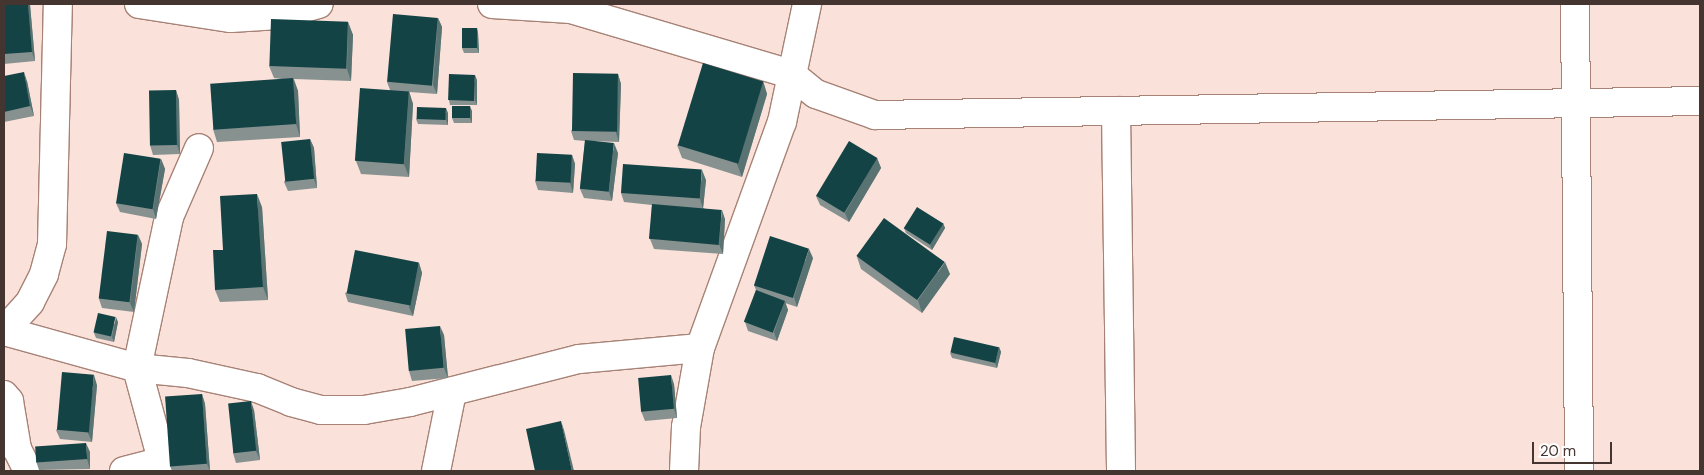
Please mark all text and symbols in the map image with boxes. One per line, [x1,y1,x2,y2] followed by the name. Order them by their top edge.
[1534,432,1614,464] scale bar
[1540,441,1576,461] text: 20 m

